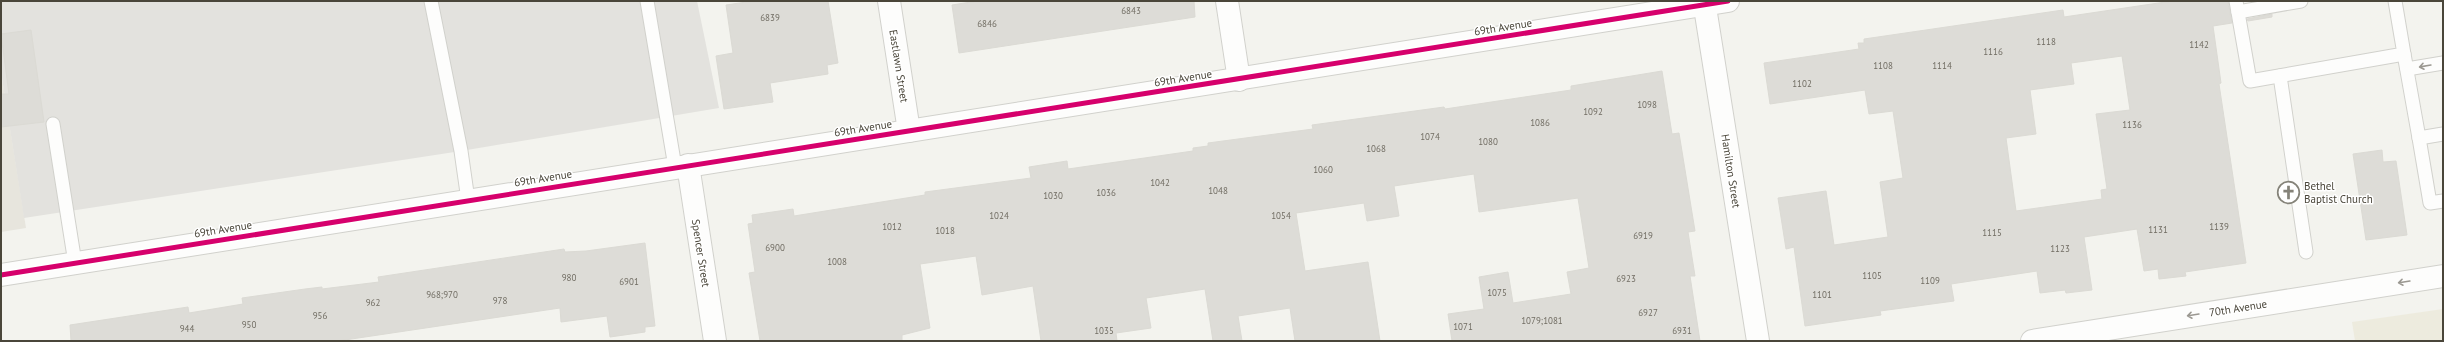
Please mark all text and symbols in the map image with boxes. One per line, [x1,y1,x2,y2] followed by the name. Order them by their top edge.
[1121,5,1141,16] house number: 6843
[760,12,780,23] house number: 6839
[1473,15,1533,39] street label: 69th Avenue
[977,18,997,29] house number: 6846
[886,29,912,104] street label: Eastlawn Street
[2036,36,2056,47] house number: 1118
[2189,39,2209,50] house number: 1142
[1983,46,2003,57] house number: 1116
[1873,60,1893,71] house number: 1108
[1932,60,1952,71] house number: 1114
[2419,62,2432,70] one-way arrow
[1153,66,1213,90] street label: 69th Avenue
[1792,78,1812,89] house number: 1102
[1637,99,1657,110] house number: 1098
[1583,106,1603,117] house number: 1092
[833,116,893,140] street label: 69th Avenue
[1530,117,1550,128] house number: 1086
[2122,119,2142,130] house number: 1136
[1420,131,1440,142] house number: 1074
[1718,133,1744,209] street label: Hamilton Street
[1478,136,1498,147] house number: 1080
[1366,143,1386,154] house number: 1068
[1313,164,1333,175] house number: 1060
[513,166,573,190] street label: 69th Avenue
[1150,177,1170,188] house number: 1042
[2276,179,2302,205] church icon: Bethel Baptist Church
[2304,179,2373,206] place label: Bethel Baptist Church
[1208,185,1228,196] house number: 1048
[1096,187,1116,198] house number: 1036
[1043,190,1063,201] house number: 1030
[989,210,1009,221] house number: 1024
[1271,210,1291,221] house number: 1054
[193,217,253,241] street label: 69th Avenue
[689,218,713,288] street label: Spencer Street
[882,221,902,232] house number: 1012
[2209,221,2229,232] house number: 1139
[2148,224,2168,235] house number: 1131
[935,225,955,236] house number: 1018
[1982,227,2002,238] house number: 1115
[1633,230,1653,241] house number: 6919
[765,242,785,253] house number: 6900
[2050,243,2070,254] house number: 1123
[827,256,847,267] house number: 1008
[1862,270,1882,281] house number: 1105
[562,272,576,283] house number: 980
[1616,273,1636,284] house number: 6923
[1920,275,1940,286] house number: 1109
[619,276,639,287] house number: 6901
[2398,278,2411,286] one-way arrow
[1487,287,1507,298] house number: 1075
[426,289,458,300] house number: 968;970
[1812,289,1832,300] house number: 1101
[493,295,507,306] house number: 978
[2208,296,2268,320] street label: 70th Avenue
[366,297,380,308] house number: 962
[1638,307,1658,318] house number: 6927
[313,310,327,321] house number: 956
[2187,312,2200,320] one-way arrow
[1521,315,1563,326] house number: 1079;1081
[242,319,256,330] house number: 950
[1453,321,1473,332] house number: 1071
[180,323,194,334] house number: 944
[1094,325,1114,336] house number: 1035
[1672,325,1692,336] house number: 6931

